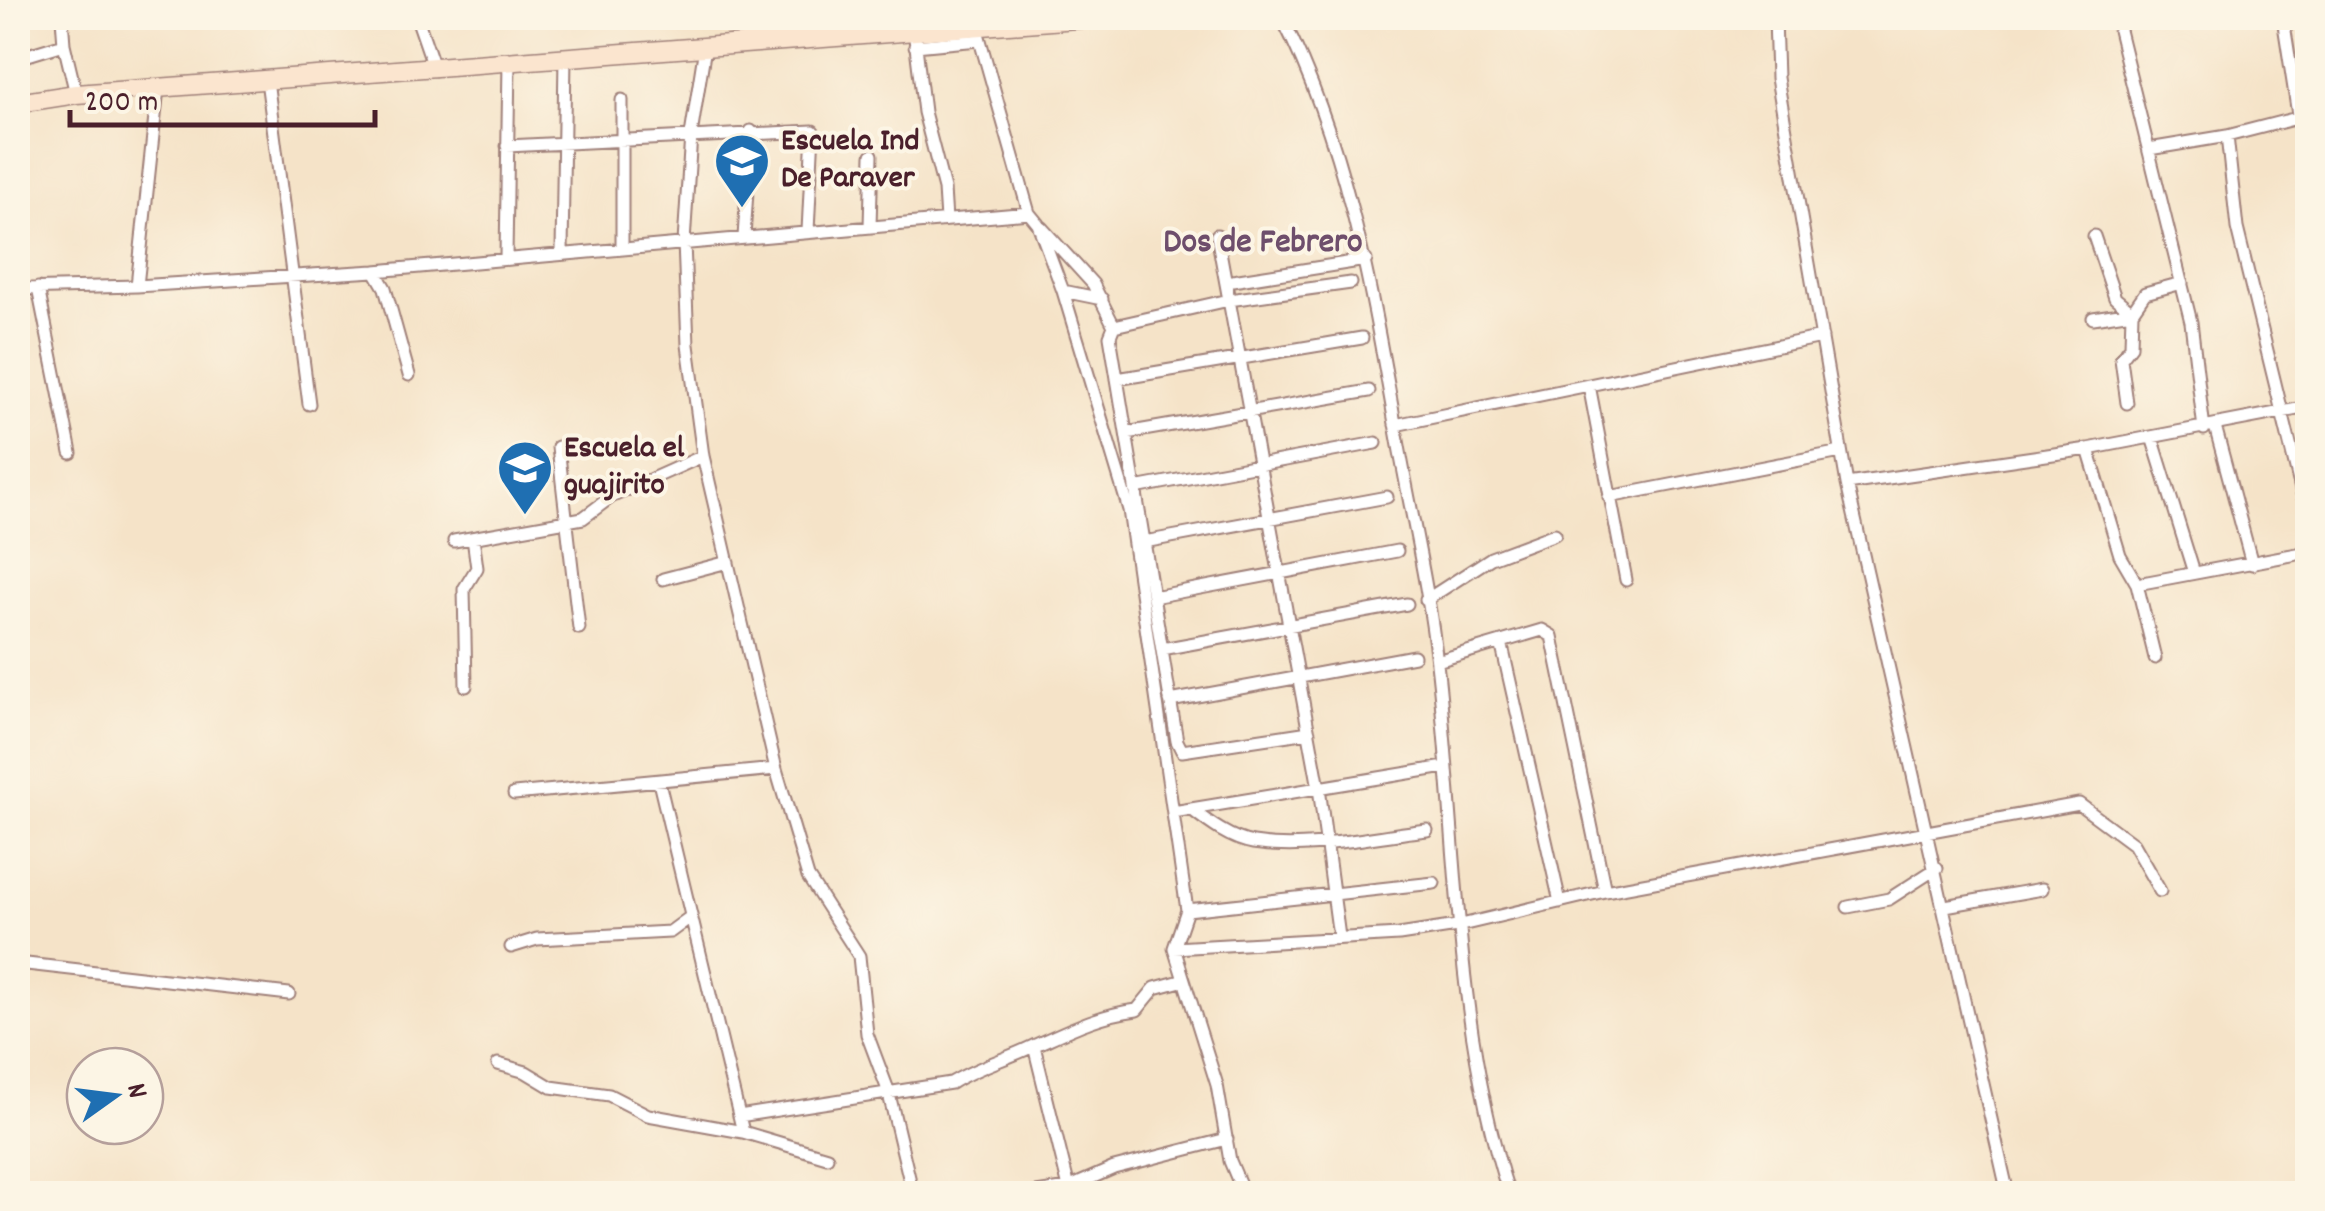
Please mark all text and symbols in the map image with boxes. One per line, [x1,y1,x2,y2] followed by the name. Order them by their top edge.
[70,65,375,127] scale bar
[85,83,158,126] text: 200 m
[781,120,919,203] place label: Escuela Ind De Paraver
[712,131,772,210] school or university icon: Escuela Ind De Paraver
[1163,219,1363,269] district label: Dos de Febrero
[564,427,685,510] place label: Escuela el guajirito
[495,438,555,517] school or university icon: Escuela el guajirito
[65,1046,165,1146] north arrow
[113,1080,155,1103] text: N

